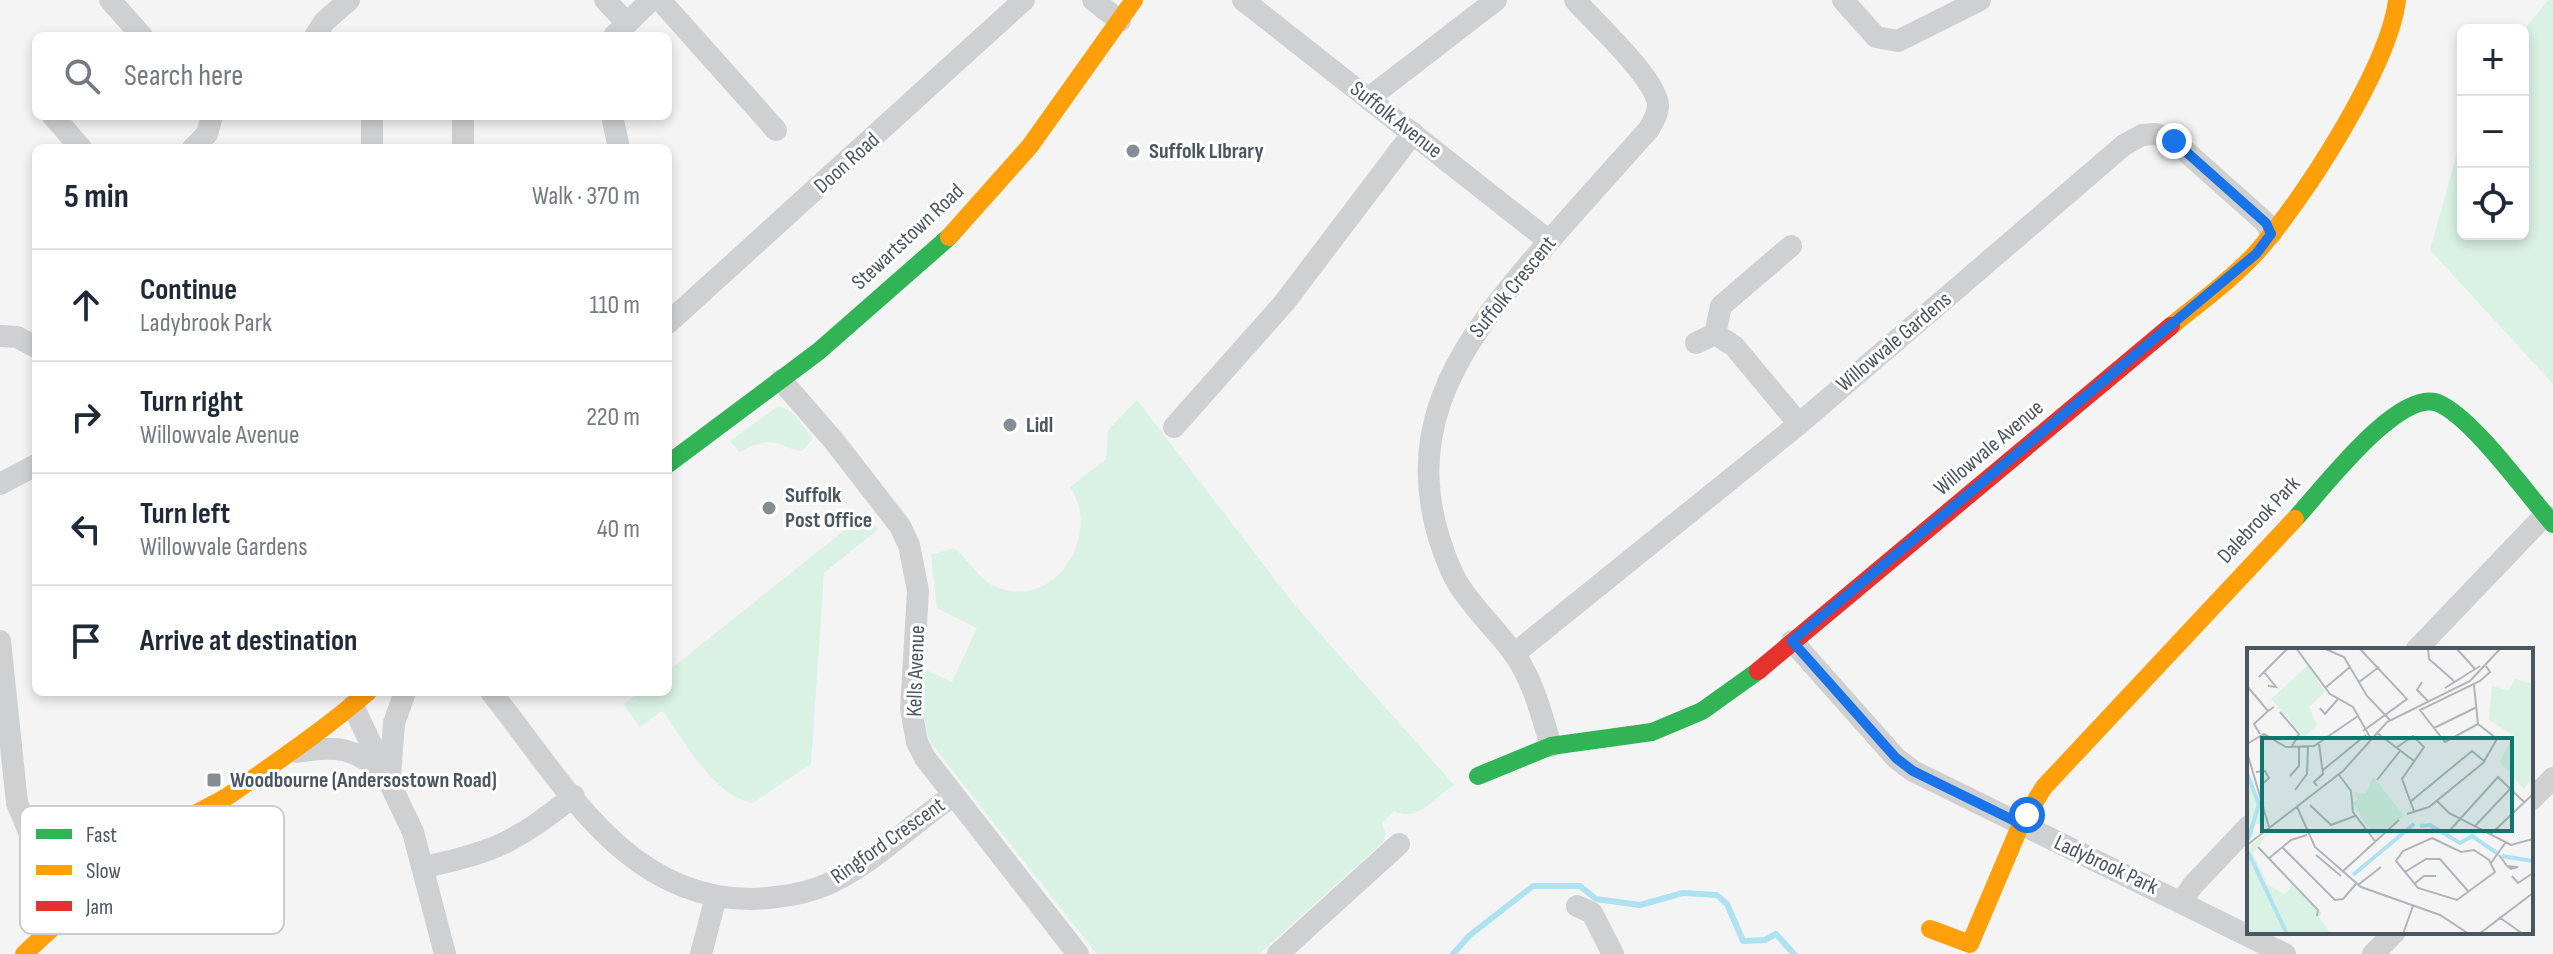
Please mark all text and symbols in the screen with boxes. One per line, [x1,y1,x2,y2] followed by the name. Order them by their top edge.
[2457,24,2529,240] map controls
[2457,24,2529,96] button: +
[32,32,672,120] search box
[60,54,104,98] icon: search
[124,58,243,94] text: Search here
[1344,76,1448,164] street label: Suffolk Avenue
[2457,96,2529,168] button: −
[2156,123,2192,159] route end
[809,127,885,199] street label: Doon Road
[1149,138,1264,165] place label: Suffolk LIbrary
[1124,142,1142,160] marker: Suffolk LIbrary
[2457,168,2529,240] button: locate
[64,176,129,217] text: 5 min
[846,178,970,296] street label: Stewartstown Road
[532,181,640,212] text: Walk · 370 m
[1464,230,1562,343] street label: Suffolk Crescent
[140,272,237,308] text: Continue
[64,283,108,327] icon: ahead
[1831,286,1957,398] street label: Willowvale Gardens
[589,290,640,321] text: 110 m
[140,308,272,339] text: Ladybrook Park
[140,384,243,420] text: Turn right
[1929,394,2049,502] street label: Willowvale Avenue
[64,395,108,439] icon: right
[586,402,640,433] text: 220 m
[1026,412,1053,439] place label: Lidl
[1001,416,1019,434] marker: Lidl
[140,420,299,451] text: Willowvale Avenue
[2212,470,2307,569] street label: Dalebrook Park
[785,482,872,534] place label: Suffolk Post Office
[140,496,230,532] text: Turn left
[760,499,778,517] marker: Suffolk Post Office
[64,507,108,551] icon: left
[597,514,640,545] text: 40 m
[140,532,308,563] text: Willowvale Gardens
[64,619,108,663] icon: arrive
[140,623,357,659] text: Arrive at destination
[901,625,931,717] street label: Kells Avenue
[2247,648,2533,934] inset map
[230,767,497,794] place label: Woodbourne (Andersostown Road)
[205,771,223,789] marker: Woodbourne (Andersostown Road)
[826,792,951,890] street label: Ringford Crescent
[2009,797,2045,833] route start
[20,806,284,934] legend
[86,822,117,849] text: Fast
[2050,829,2163,901] street label: Ladybrook Park
[86,858,121,885] text: Slow
[85,894,113,921] text: Jam

